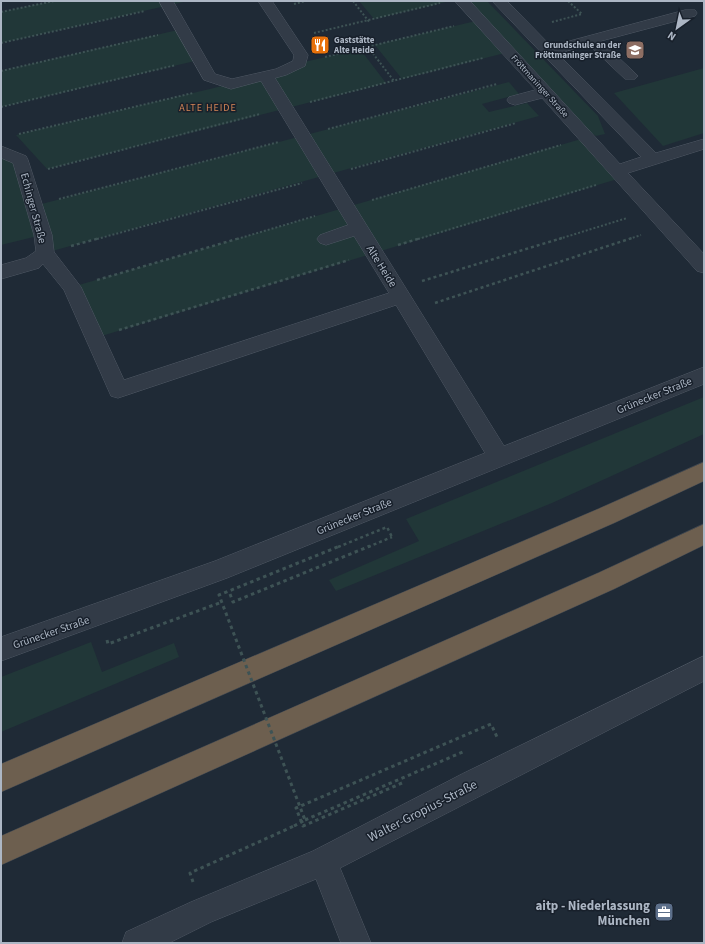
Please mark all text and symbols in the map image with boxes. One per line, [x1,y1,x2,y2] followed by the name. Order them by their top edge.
[657,8,697,48] north arrow
[665,28,679,44] text: N
[309,34,331,56] restaurant icon: Gaststätte Alte Heide
[333,34,375,57] place label: Gaststätte Alte Heide
[535,39,621,62] place label: Grundschule an der Fröttmaninger Straße
[624,39,646,61] school or university icon: Grundschule an der Fröttmaninger Straße
[508,52,572,121] street label: Fröttmaninger Straße
[179,101,237,115] district label: ALTE HEIDE
[17,171,50,246] street label: Echinger Straße
[363,242,401,291] street label: Alte Heide
[614,373,695,417] street label: Grünecker Straße
[314,494,395,538] street label: Grünecker Straße
[11,612,92,653] street label: Grünecker Straße
[365,775,480,846] street label: Walter-Gropius-Straße
[535,897,650,930] place label: aitp - Niederlassung München
[653,901,675,923] office icon: aitp - Niederlassung München

